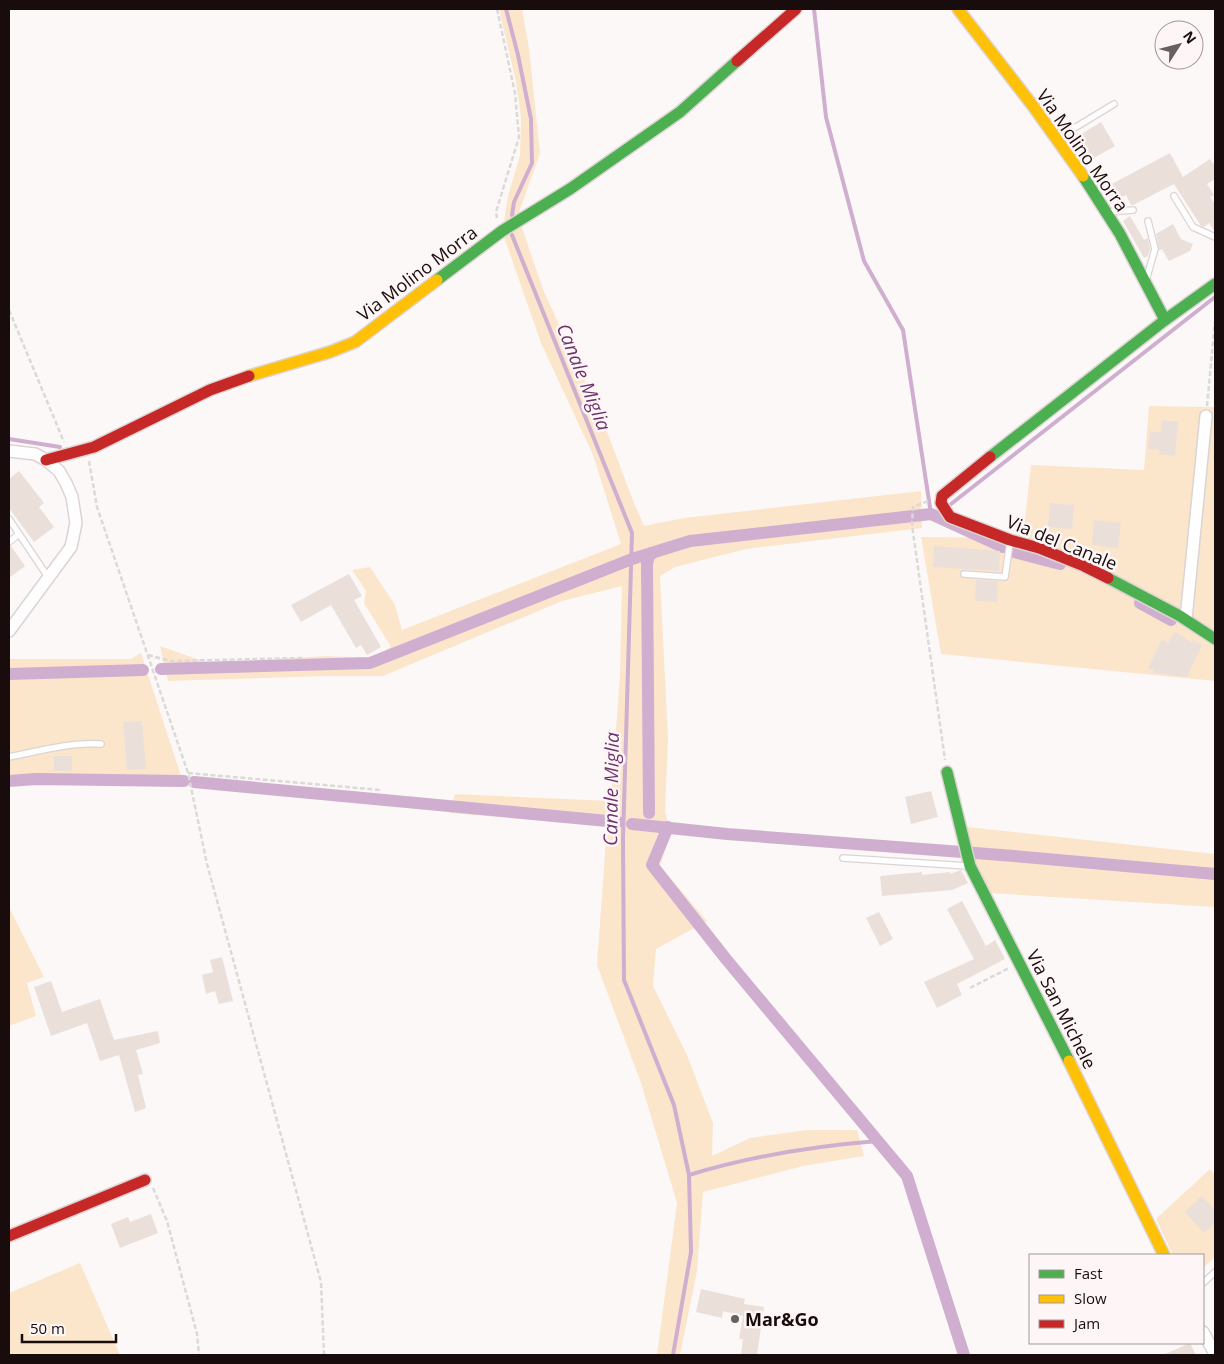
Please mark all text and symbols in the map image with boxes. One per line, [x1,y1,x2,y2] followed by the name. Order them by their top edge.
[1154,20,1204,70] north arrow
[1179,27,1201,47] text: N
[1032,84,1134,216] street label: Via Molino Morra
[352,220,482,326] street label: Via Molino Morra
[551,319,617,435] water label: Canale Miglia
[1003,509,1121,575] street label: Via del Canale
[597,732,625,846] water label: Canale Miglia
[1022,945,1102,1073] street label: Via San Michele
[1029,1254,1204,1344] legend
[1074,1263,1103,1283] text: Fast
[1074,1288,1107,1308] text: Slow
[745,1307,819,1331] place label: Mar&Go
[22,1312,116,1344] scale bar
[729,1313,741,1325] marker: Mar&Go
[1072,1313,1100,1333] text: Jam
[30,1318,65,1338] text: 50 m

